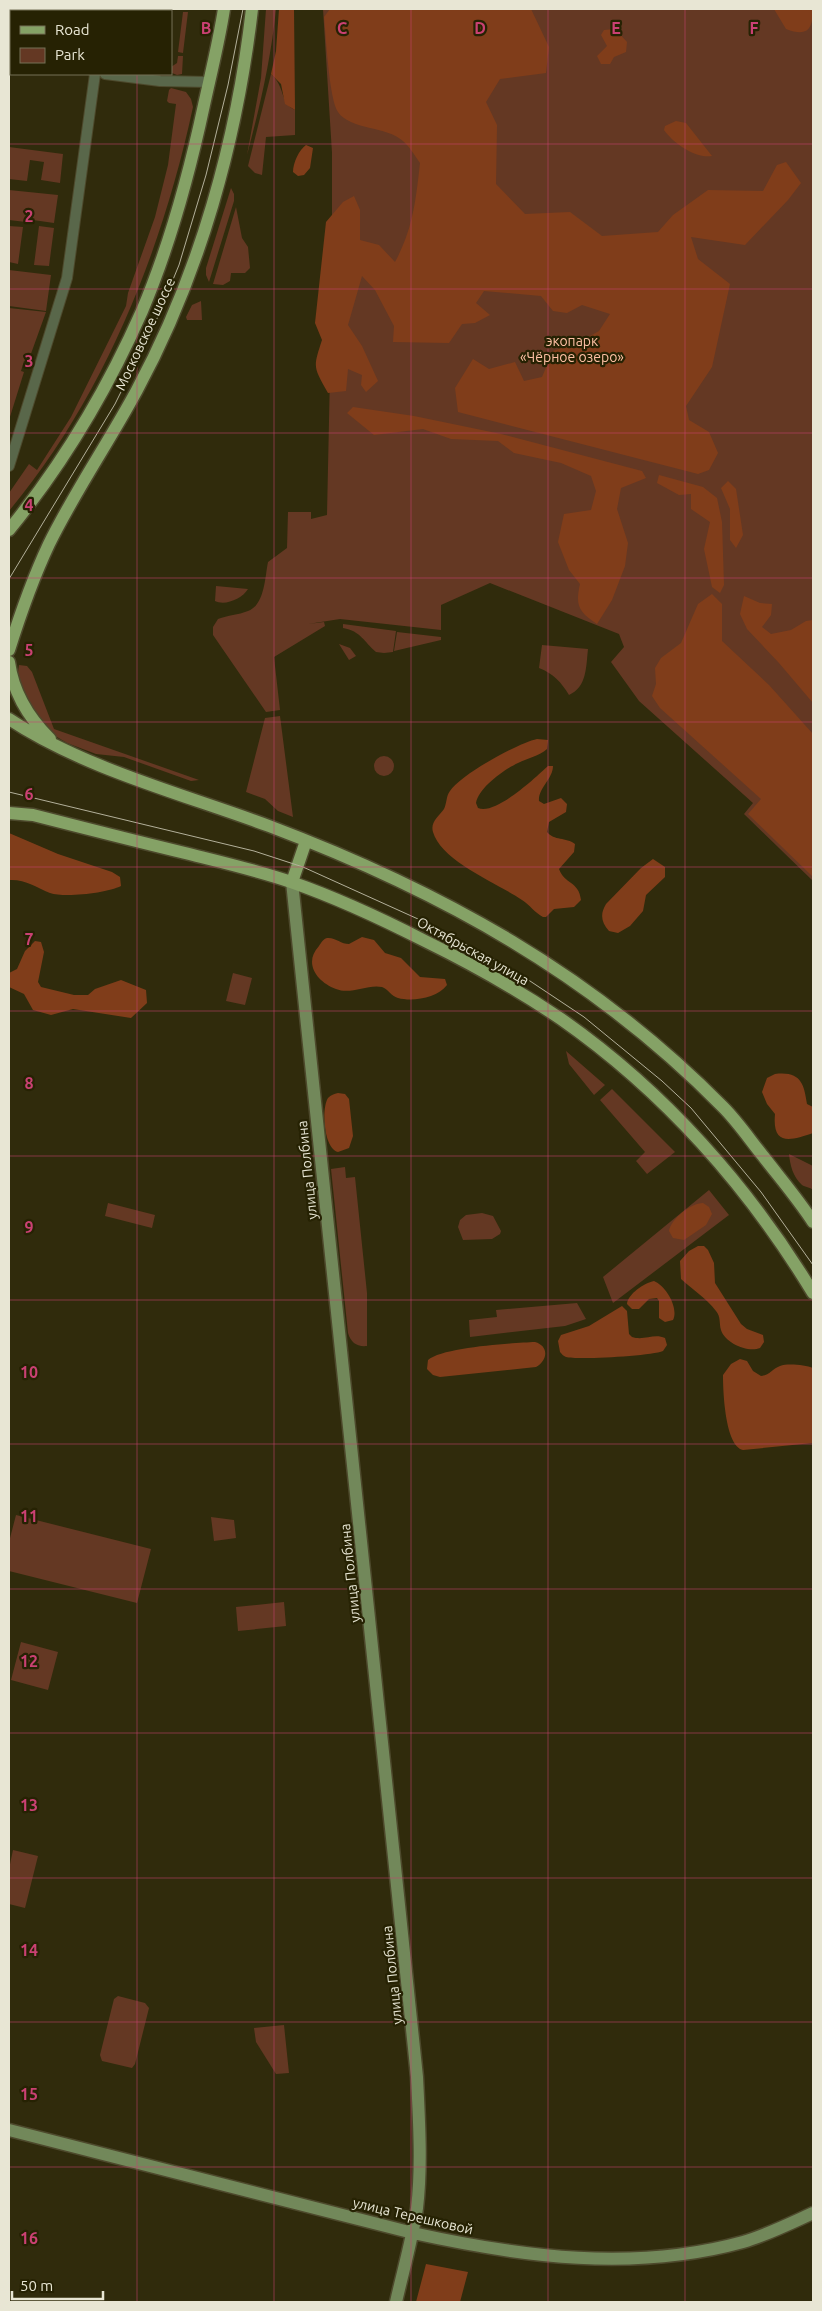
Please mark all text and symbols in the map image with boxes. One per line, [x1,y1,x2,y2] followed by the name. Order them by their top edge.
[10,10,172,75] legend
[201,19,211,37] text: B
[337,19,347,37] text: C
[474,19,486,37] text: D
[611,19,621,37] text: E
[750,19,759,37] text: F
[55,21,90,38] text: Road
[55,46,85,63] text: Park
[24,207,34,225] text: 2
[112,275,178,393] street label: Московское шоссе
[520,333,624,365] park label: экопарк «Чёрное озеро»
[24,352,34,370] text: 3
[24,496,34,514] text: 4
[24,641,34,659] text: 5
[24,785,34,803] text: 6
[414,914,532,988] street label: Октябрьская улица
[24,930,34,948] text: 7
[24,1074,34,1092] text: 8
[294,1120,320,1220] street label: улица Полбина
[24,1218,34,1236] text: 9
[20,1363,38,1381] text: 10
[20,1507,38,1525] text: 11
[337,1523,363,1623] street label: улица Полбина
[20,1652,38,1670] text: 12
[20,1796,38,1814] text: 13
[379,1925,405,2025] street label: улица Полбина
[20,1941,38,1959] text: 14
[20,2085,38,2103] text: 15
[351,2194,475,2238] street label: улица Терешковой
[20,2229,38,2247] text: 16
[12,2268,104,2300] scale bar
[20,2277,53,2294] text: 50 m

